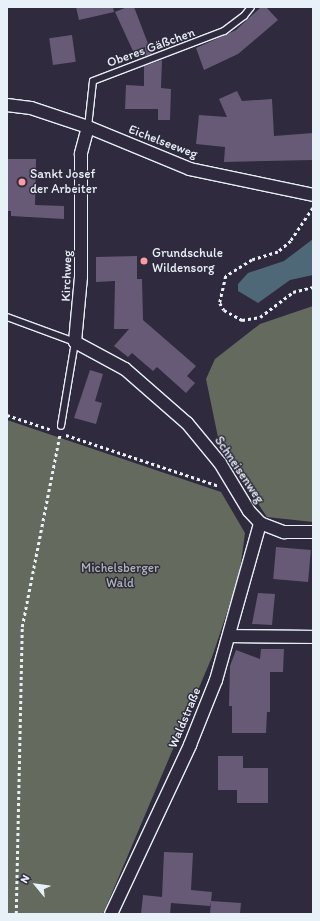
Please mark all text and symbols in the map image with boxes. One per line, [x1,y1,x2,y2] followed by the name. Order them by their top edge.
[105,25,197,71] street label: Oberes Gäßchen
[126,122,200,162] street label: Eichelseeweg
[30,167,97,198] place label: Sankt Josef der Arbeiter
[17,177,27,187] marker: Sankt Josef der Arbeiter
[152,246,223,277] place label: Grundschule Wildensorg
[58,250,76,302] street label: Kirchweg
[139,256,149,266] marker: Grundschule Wildensorg
[211,433,267,507] street label: Schneisenweg
[81,561,159,592] park label: Michelsberger Wald
[165,685,205,751] street label: Waldstraße
[16,865,56,905] north arrow
[18,873,33,885] text: N

